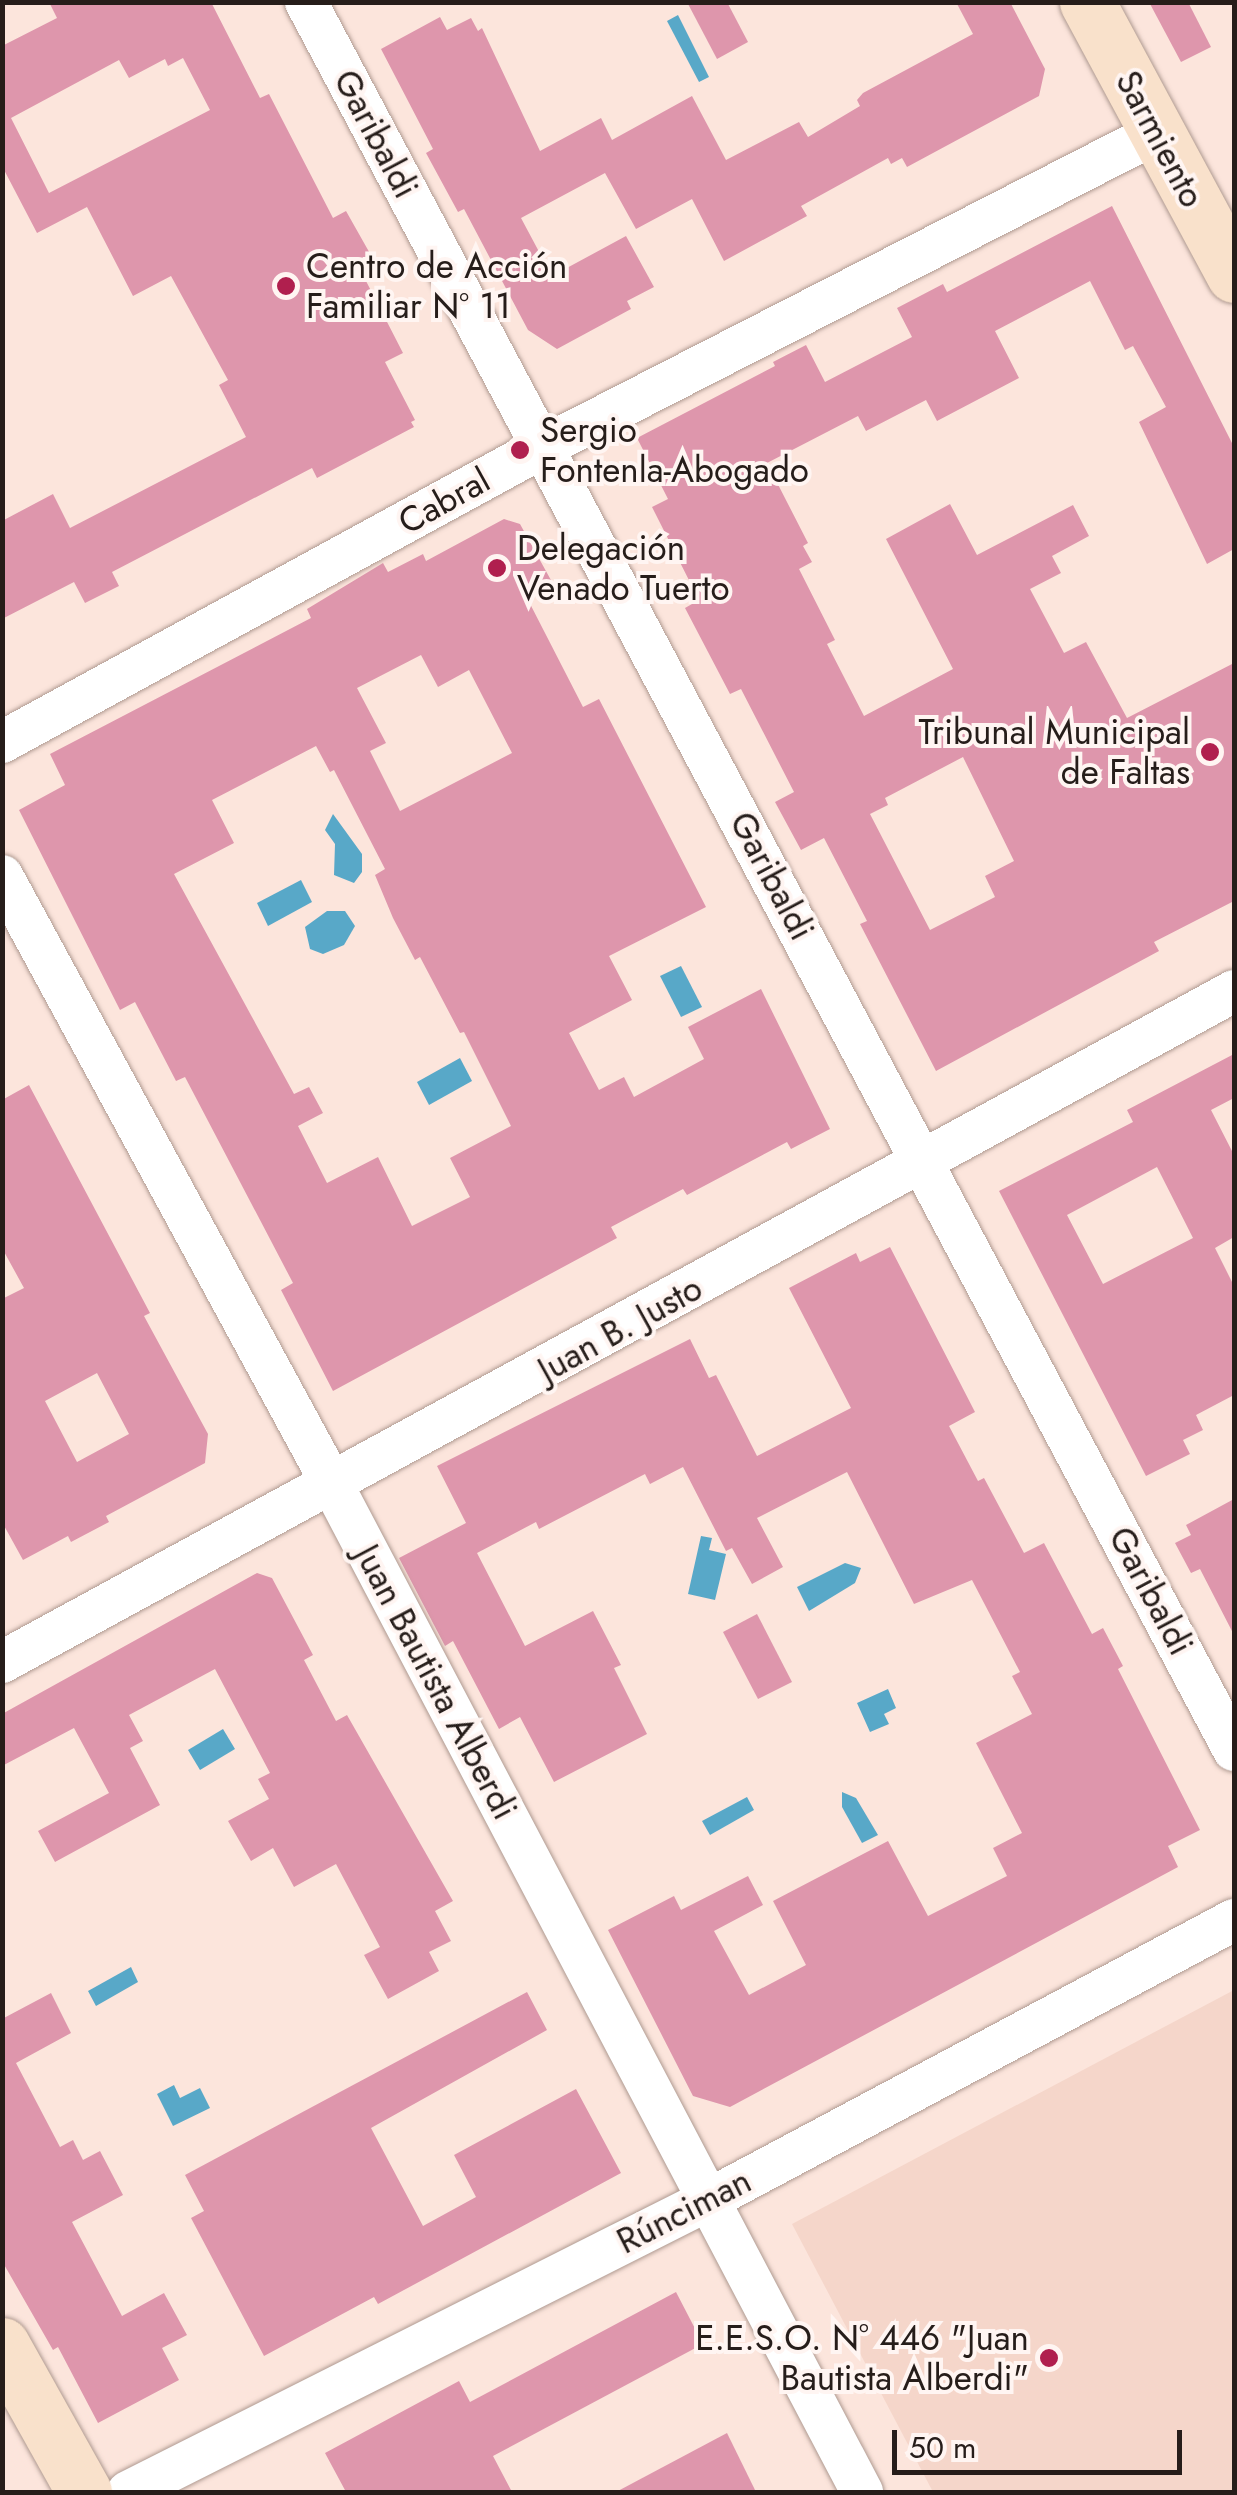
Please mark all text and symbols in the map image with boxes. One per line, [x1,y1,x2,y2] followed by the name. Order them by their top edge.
[325,63,427,205] street label: Garibaldi
[1107,64,1213,214] street label: Sarmiento
[306,245,567,327] place label: Centro de Acción Familiar Nº 11
[275,275,297,297] marker: Centro de Acción Familiar Nº 11
[540,409,809,491] place label: Sergio Fontenla-Abogado
[509,439,531,461] marker: Sergio Fontenla-Abogado
[391,459,497,543] street label: Cabral
[517,527,729,609] place label: Delegación Venado Tuerto
[486,557,508,579] marker: Delegación Venado Tuerto
[918,711,1190,793] place label: Tribunal Municipal de Faltas
[1199,741,1221,763] marker: Tribunal Municipal de Faltas
[721,805,823,947] street label: Garibaldi
[531,1267,709,1391] street label: Juan B. Justo
[1100,1520,1202,1662] street label: Garibaldi
[346,1538,526,1826] street label: Juan Bautista Alberdi
[610,2159,758,2263] street label: Rúnciman
[695,2317,1029,2399] place label: E.E.S.O. N° 446 "Juan Bautista Alberdi"
[1038,2347,1060,2369] marker: E.E.S.O. N° 446 "Juan Bautista Alberdi"
[897,2410,1187,2472] scale bar
[909,2426,976,2469] text: 50 m

